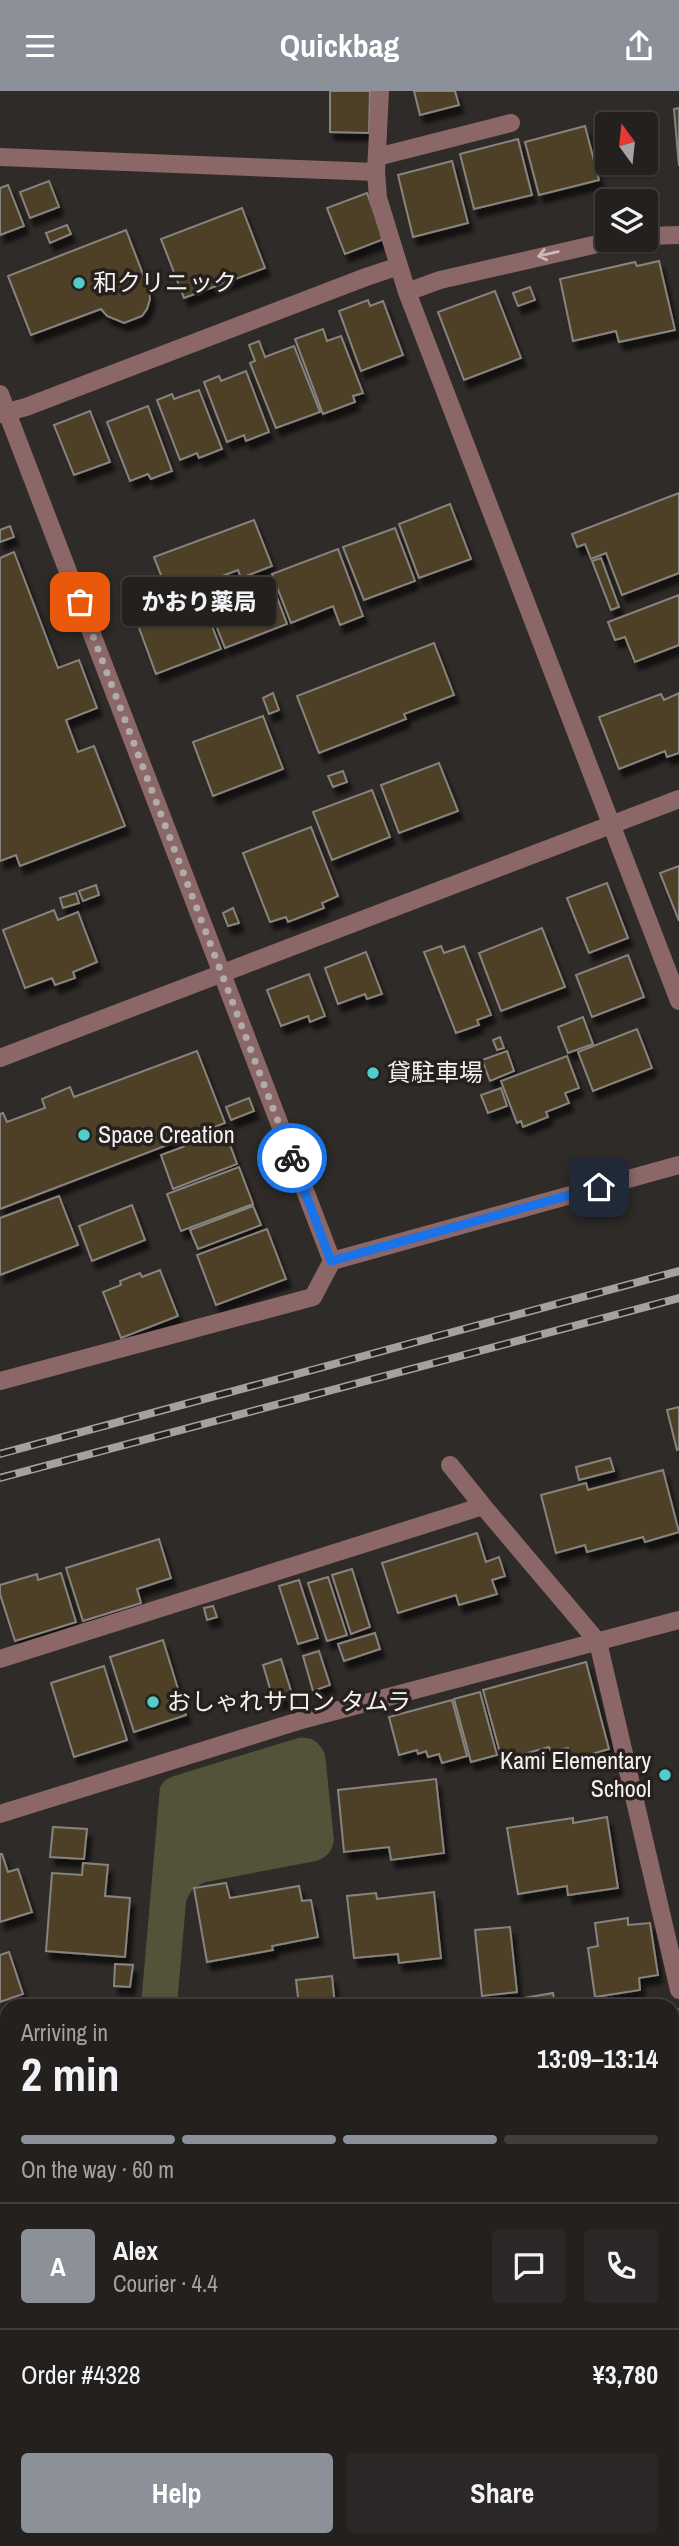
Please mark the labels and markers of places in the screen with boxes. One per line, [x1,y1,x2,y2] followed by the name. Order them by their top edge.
[93,266,237,298] place label: 和クリニック
[71,275,87,291] marker: 和クリニック
[50,572,110,632] pin
[122,577,276,627] callout: かおり薬局
[387,1056,483,1088] place label: 貸駐車場
[365,1065,381,1081] marker: 貸駐車場
[98,1118,235,1150] place label: Space Creation
[76,1127,92,1143] marker: Space Creation
[569,1157,629,1217] pin
[167,1685,411,1717] place label: おしゃれサロン タムラ
[145,1694,161,1710] marker: おしゃれサロン タムラ
[500,1744,651,1804] place label: Kami Elementary School
[657,1767,673,1783] marker: Kami Elementary School

